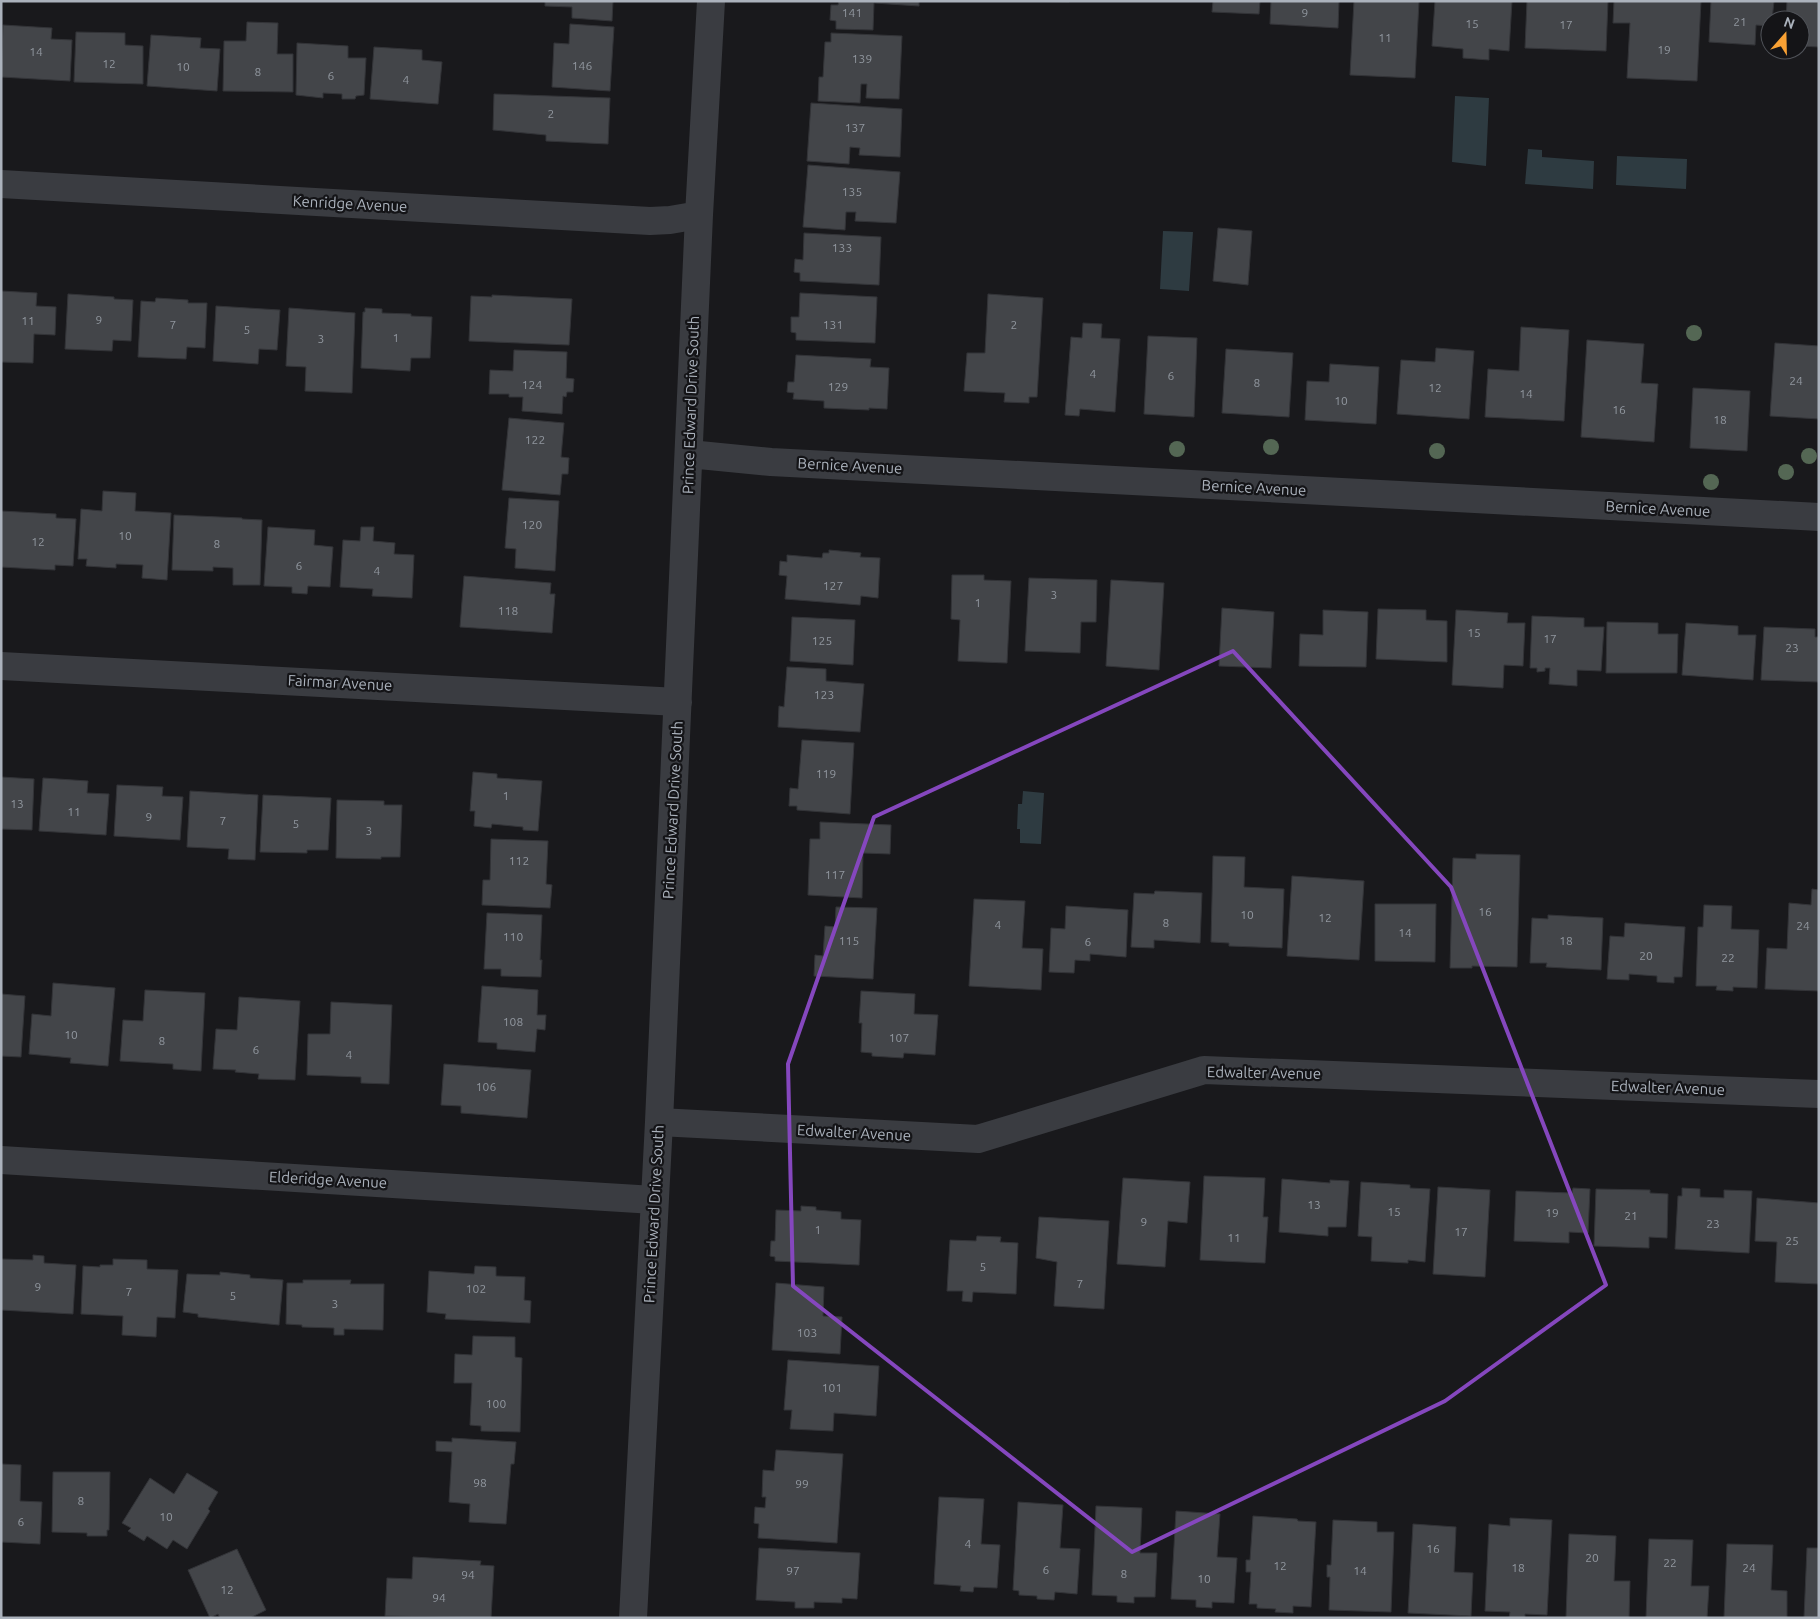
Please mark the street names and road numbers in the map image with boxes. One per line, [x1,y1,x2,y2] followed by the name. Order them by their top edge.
[292,192,408,215] street label: Kenridge Avenue
[679,316,702,494] street label: Prince Edward Drive South
[797,454,903,477] street label: Bernice Avenue
[1201,476,1307,499] street label: Bernice Avenue
[1605,497,1711,520] street label: Bernice Avenue
[287,671,393,694] street label: Fairmar Avenue
[659,720,686,899] street label: Prince Edward Drive South
[1207,1063,1321,1082] street label: Edwalter Avenue
[1611,1077,1725,1098] street label: Edwalter Avenue
[797,1121,911,1144] street label: Edwalter Avenue
[640,1124,667,1303] street label: Prince Edward Drive South
[268,1168,388,1191] street label: Elderidge Avenue

